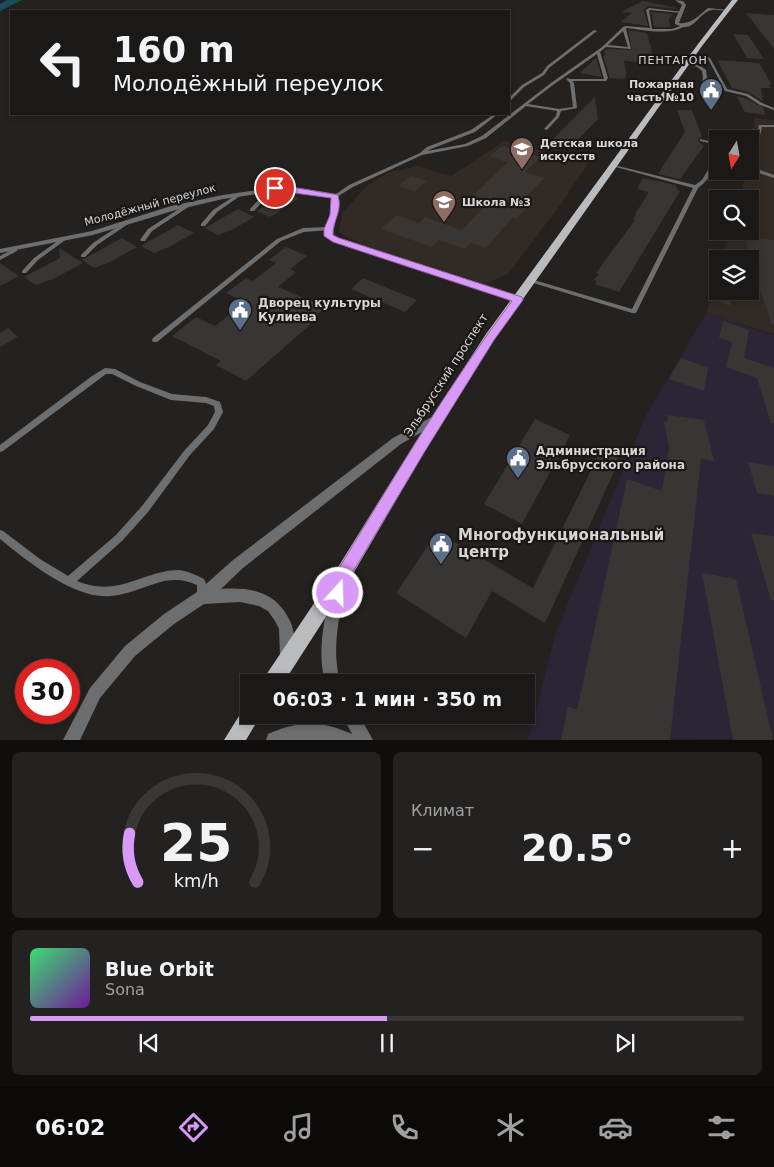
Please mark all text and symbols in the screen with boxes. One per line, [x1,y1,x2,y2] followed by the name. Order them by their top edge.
[30,30,95,95] icon: left
[113,30,235,70] text: 160 m
[638,54,708,67] district label: ПЕНТАГОН
[113,71,384,96] text: Молодёжный переулок
[698,77,724,111] public building icon: Пожарная часть №10
[627,78,694,104] place label: Пожарная часть №10
[709,130,759,180] north arrow
[709,130,759,300] map controls
[509,136,535,170] school or university icon: Детская школа искусств
[540,137,638,163] place label: Детская школа искусств
[254,167,296,209] pin
[261,174,289,202] icon: arrive
[83,181,217,229] street label: Молодёжный переулок
[431,189,457,223] school or university icon: Школа №3
[709,190,759,240] button: search
[462,196,531,209] place label: Школа №3
[709,250,759,300] button: layers
[258,296,381,324] place label: Дворец культуры Кулиева
[227,297,253,331] public building icon: Дворец культуры Кулиева
[401,311,491,439] street label: Эльбрусский проспект
[536,444,685,472] place label: Администрация Эльбрусского района
[505,445,531,479] public building icon: Администрация Эльбрусского района
[458,526,664,561] place label: Многофункциональный центр
[428,531,454,565] public building icon: Многофункциональный центр
[311,566,363,618] position arrow
[15,659,80,724] speed limit sign: 30
[273,688,502,710] text: 06:03 · 1 мин · 350 m
[411,801,474,820] text: Климат
[160,813,233,873] text: 25
[521,826,634,870] text: 20.5°
[411,832,434,865] text: −
[721,832,744,865] text: +
[174,870,219,891] text: km/h
[105,958,214,980] text: Blue Orbit
[105,980,145,999] text: Sona
[135,1029,163,1057] icon: previous
[373,1029,401,1057] icon: pause
[611,1029,639,1057] icon: next
[176,1110,211,1145] icon: directions
[281,1110,316,1145] icon: music
[387,1110,422,1145] icon: phone
[493,1110,528,1145] icon: climate
[598,1110,633,1145] icon: car
[704,1110,739,1145] icon: filters
[35,1115,105,1140] text: 06:02

